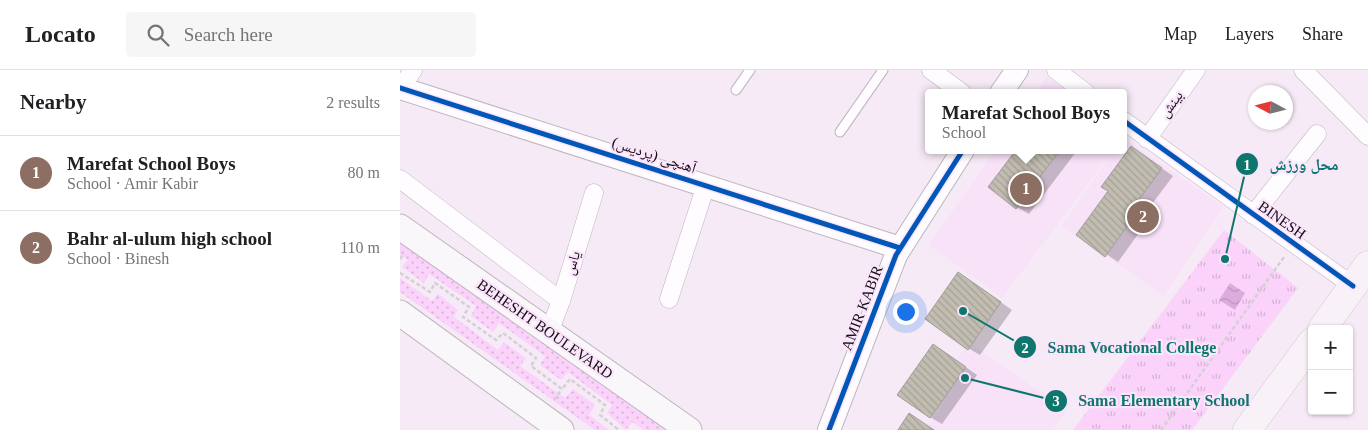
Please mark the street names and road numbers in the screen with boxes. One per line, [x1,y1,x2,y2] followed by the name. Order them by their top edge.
[1156,87,1188,122] street label: بینش
[609,134,699,178] street label: آهنچی (پردیس)
[1255,198,1309,242] street label: BINESH
[561,249,585,277] street label: یاس
[838,263,886,353] street label: AMIR KABIR
[474,276,616,382] street label: BEHESHT BOULEVARD

